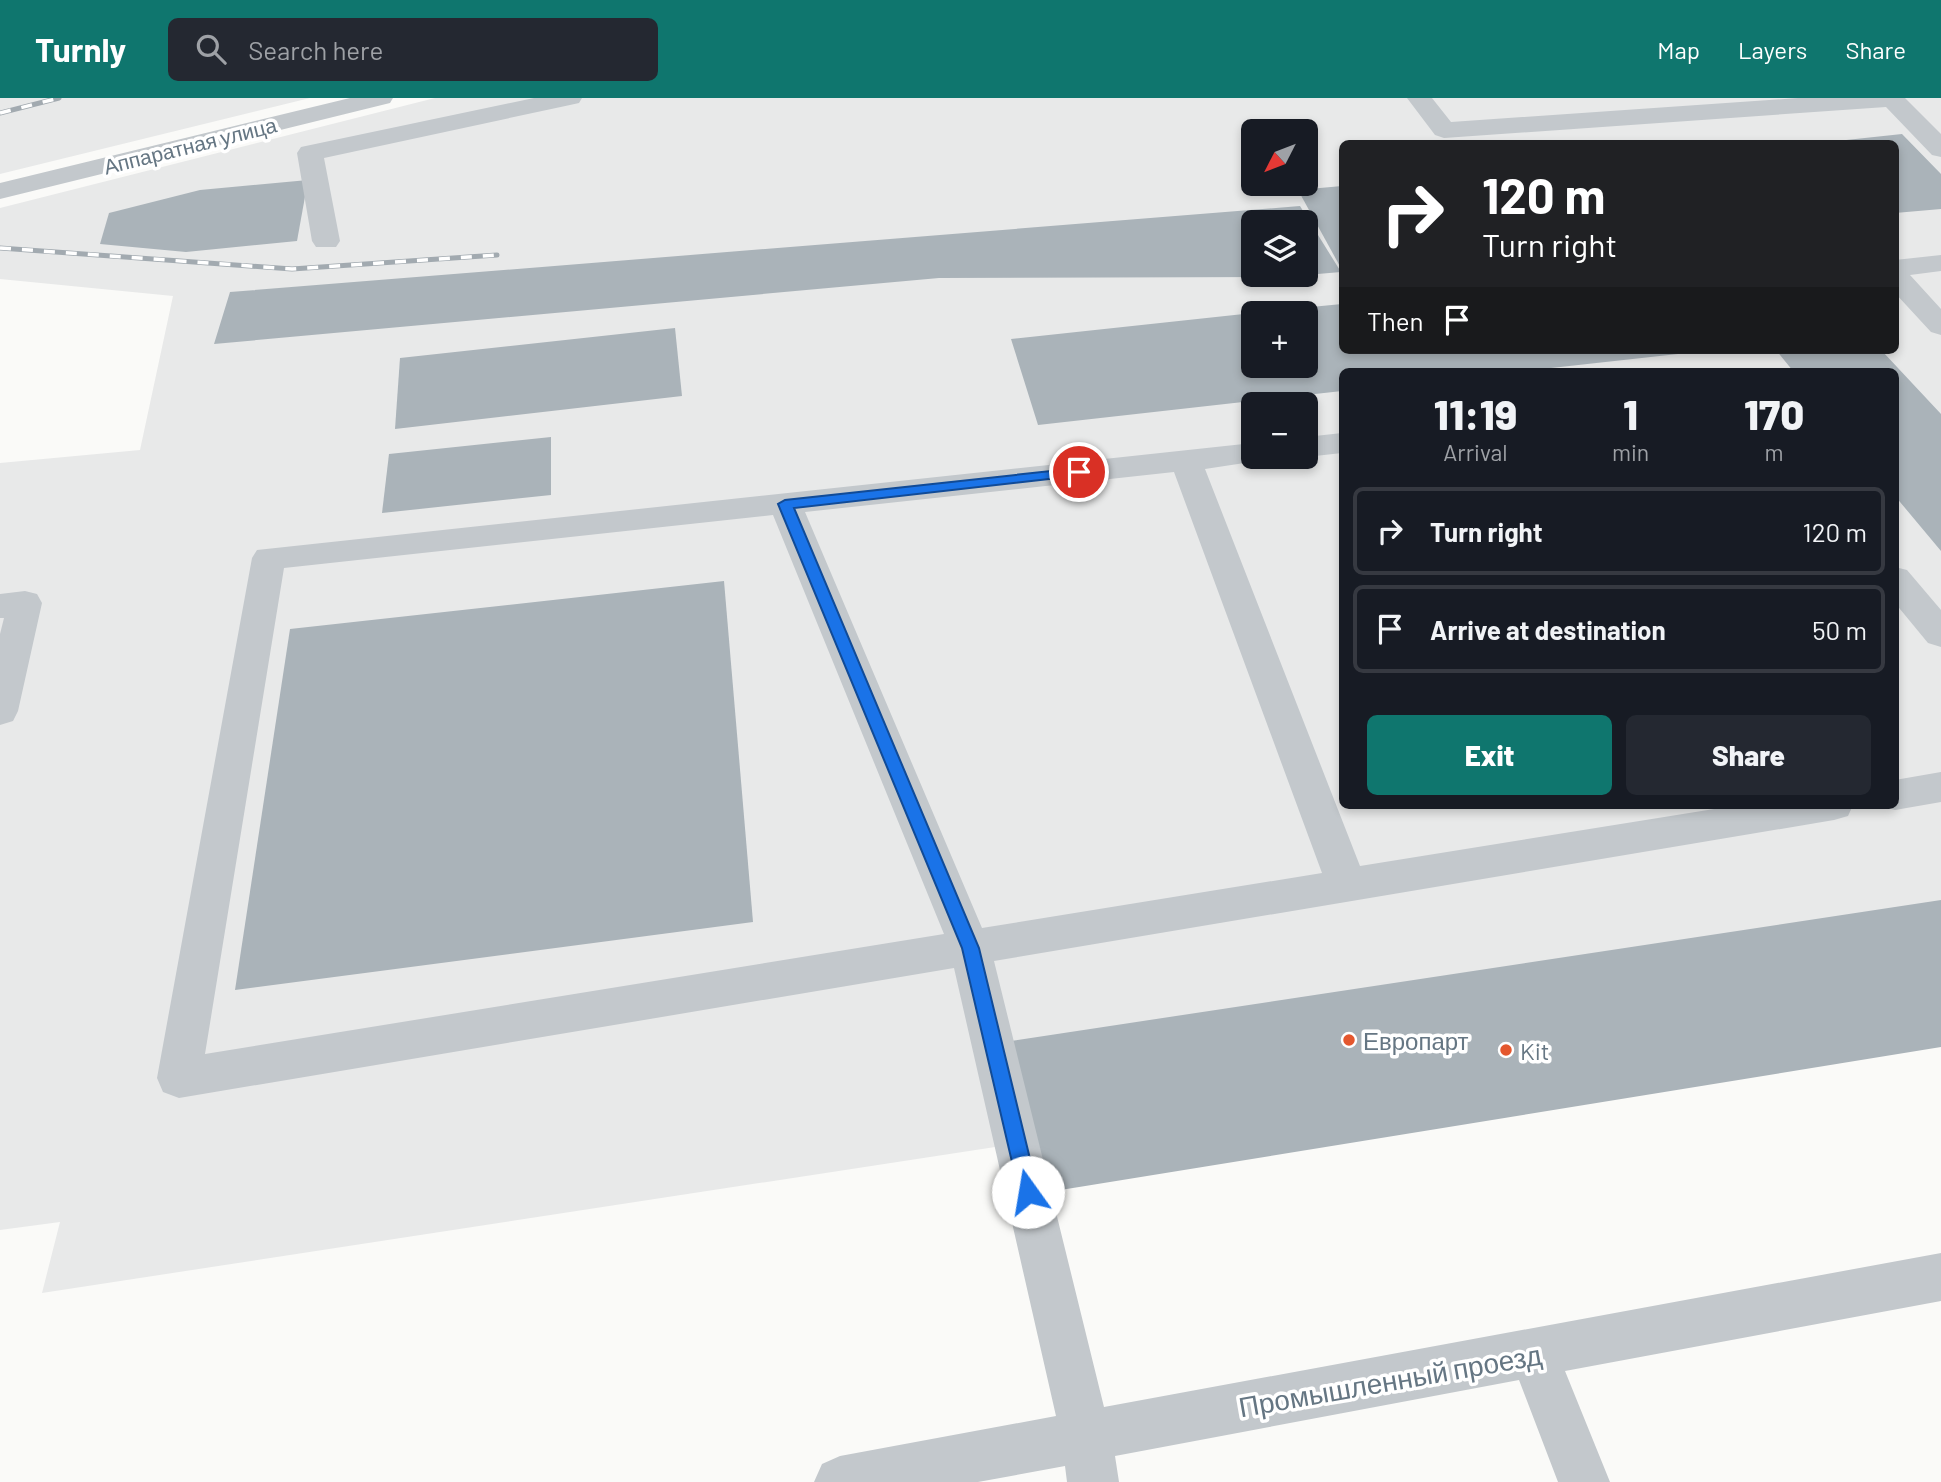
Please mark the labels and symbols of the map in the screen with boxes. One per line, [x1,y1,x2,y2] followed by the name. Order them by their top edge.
[101,111,279,179] street label: Аппаратная улица
[1241,119,1318,196] north arrow
[1049,442,1109,502] pin
[1363,1026,1469,1055] place label: Европарт
[1341,1032,1357,1048] marker: Европарт
[1520,1036,1550,1065] place label: Kit
[1498,1042,1514,1058] marker: Kit
[991,1155,1065,1229] position arrow
[1236,1337,1544,1423] street label: Промышленный проезд

